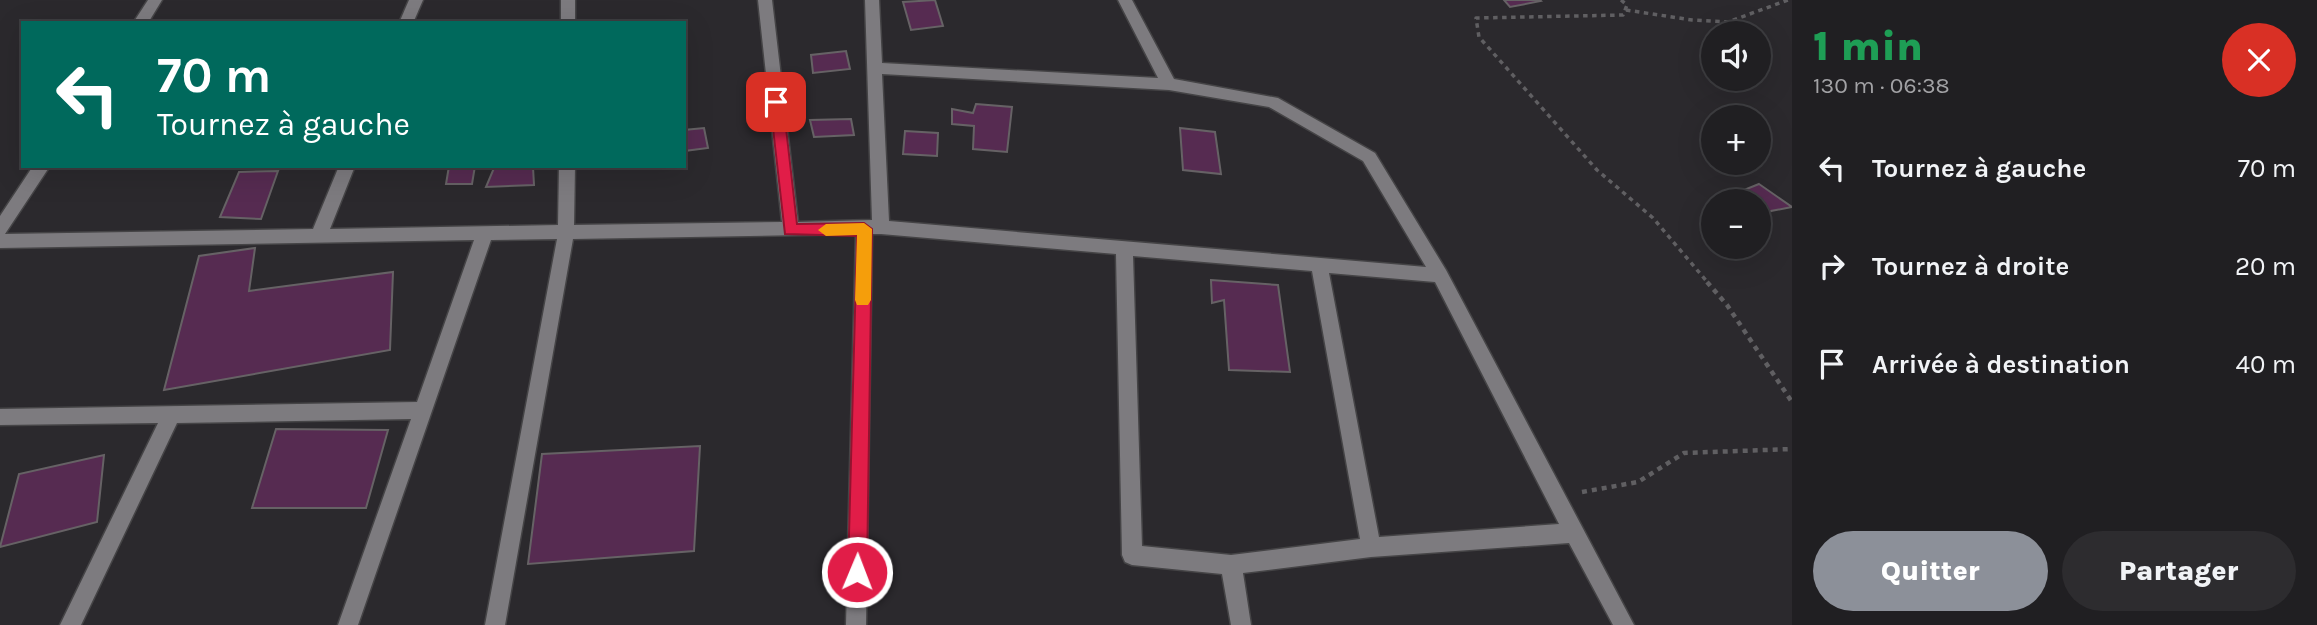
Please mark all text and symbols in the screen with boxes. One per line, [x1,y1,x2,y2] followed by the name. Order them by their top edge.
[1701,21,1771,259] map controls
[1701,21,1771,91] button: sound
[1813,21,1923,71] text: 1 min
[2222,23,2296,97] button: close
[157,47,271,104] text: 70 m
[42,49,133,140] icon: left
[746,72,806,132] pin
[1813,72,1950,99] text: 130 m · 06:38
[757,83,795,121] icon: arrive
[1701,105,1771,175] button: +
[157,106,410,143] text: Tournez à gauche
[1813,149,1851,187] icon: left
[1872,153,2086,184] text: Tournez à gauche
[2238,153,2296,184] text: 70 m
[1701,189,1771,259] button: −
[1813,247,1851,285] icon: right
[1872,251,2069,282] text: Tournez à droite
[2235,251,2296,282] text: 20 m
[1813,345,1851,383] icon: arrive
[1872,349,2130,380] text: Arrivée à destination
[2236,349,2296,380] text: 40 m
[1813,531,2048,611] button: Quitter
[2062,531,2296,611] button: Partager
[820,535,894,609] position arrow

